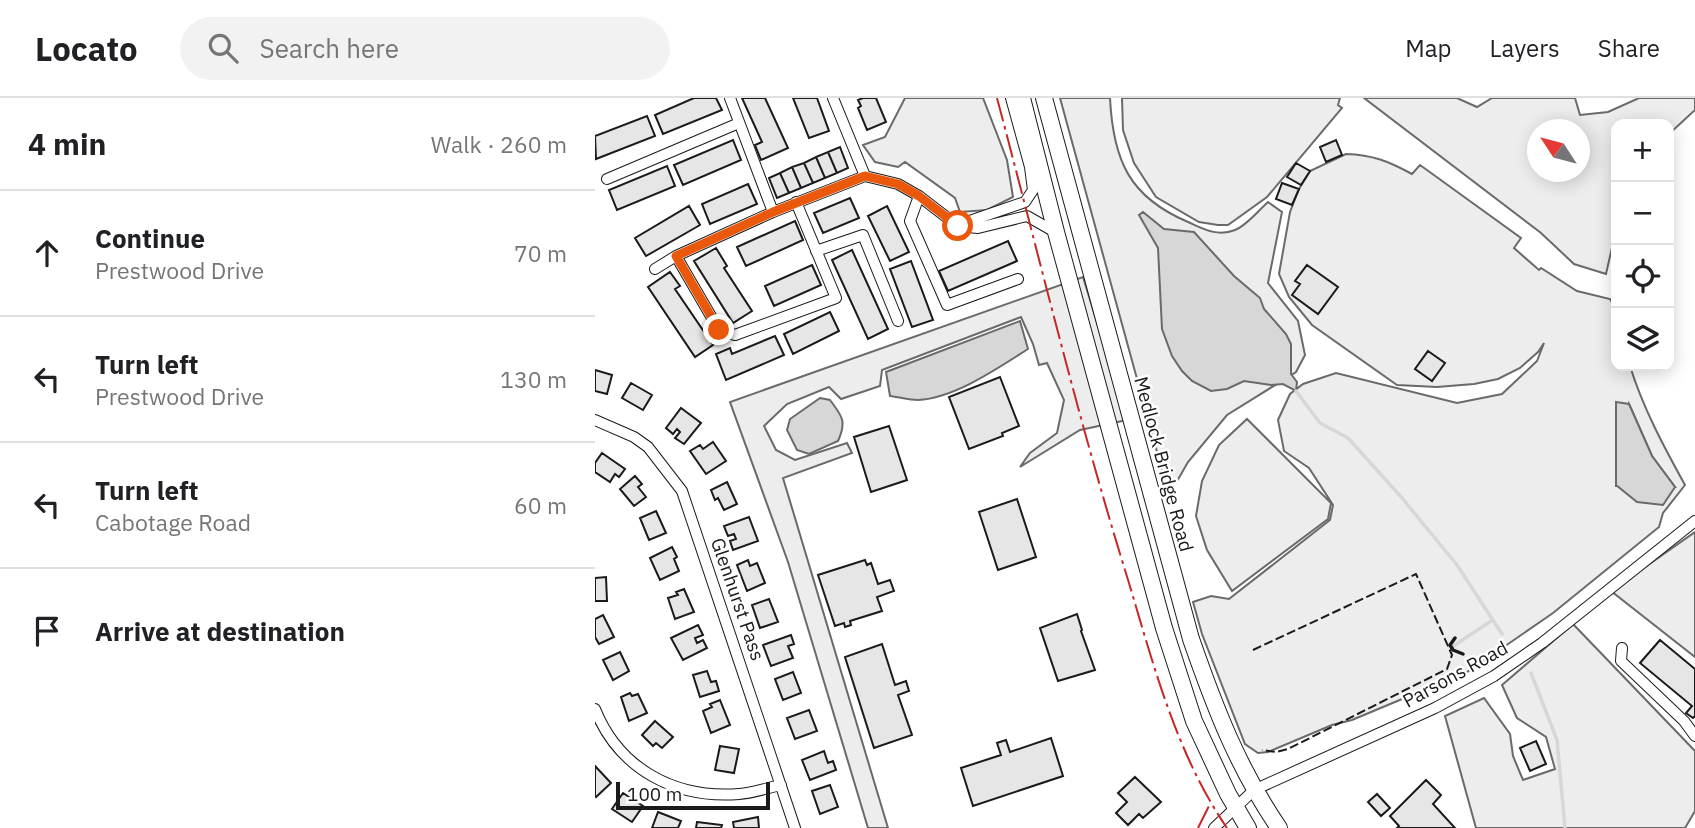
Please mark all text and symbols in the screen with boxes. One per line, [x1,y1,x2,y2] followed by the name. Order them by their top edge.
[180,17,670,80] search box
[35,27,138,70] text: Locato
[204,29,242,67] icon: search
[260,31,399,65] text: Search here
[1405,32,1452,64] text: Map
[1490,32,1560,64] text: Layers
[1598,32,1660,64] text: Share
[1527,119,1590,182] north arrow
[1611,119,1674,371] map controls
[1611,119,1674,182] button: +
[28,124,106,163] text: 4 min
[431,129,567,159] text: Walk · 260 m
[1611,182,1674,245] button: −
[942,210,973,241] route start
[95,221,205,255] text: Continue
[28,234,66,272] icon: ahead
[514,238,567,268] text: 70 m
[1611,245,1674,308] button: locate
[95,255,264,285] text: Prestwood Drive
[1611,308,1674,371] button: layers
[703,314,734,345] route end
[95,347,198,381] text: Turn left
[28,360,66,398] icon: left
[500,364,567,394] text: 130 m
[1129,374,1199,554] street label: Medlock Bridge Road
[95,381,264,411] text: Prestwood Drive
[95,473,198,507] text: Turn left
[28,486,66,524] icon: left
[514,490,567,520] text: 60 m
[95,507,251,537] text: Cabotage Road
[706,534,770,664] street label: Glenhurst Pass
[28,612,66,650] icon: arrive
[95,614,345,648] text: Arrive at destination
[1398,635,1512,713] street label: Parsons Road
[616,779,770,811] scale bar
[627,782,682,806] text: 100 m

